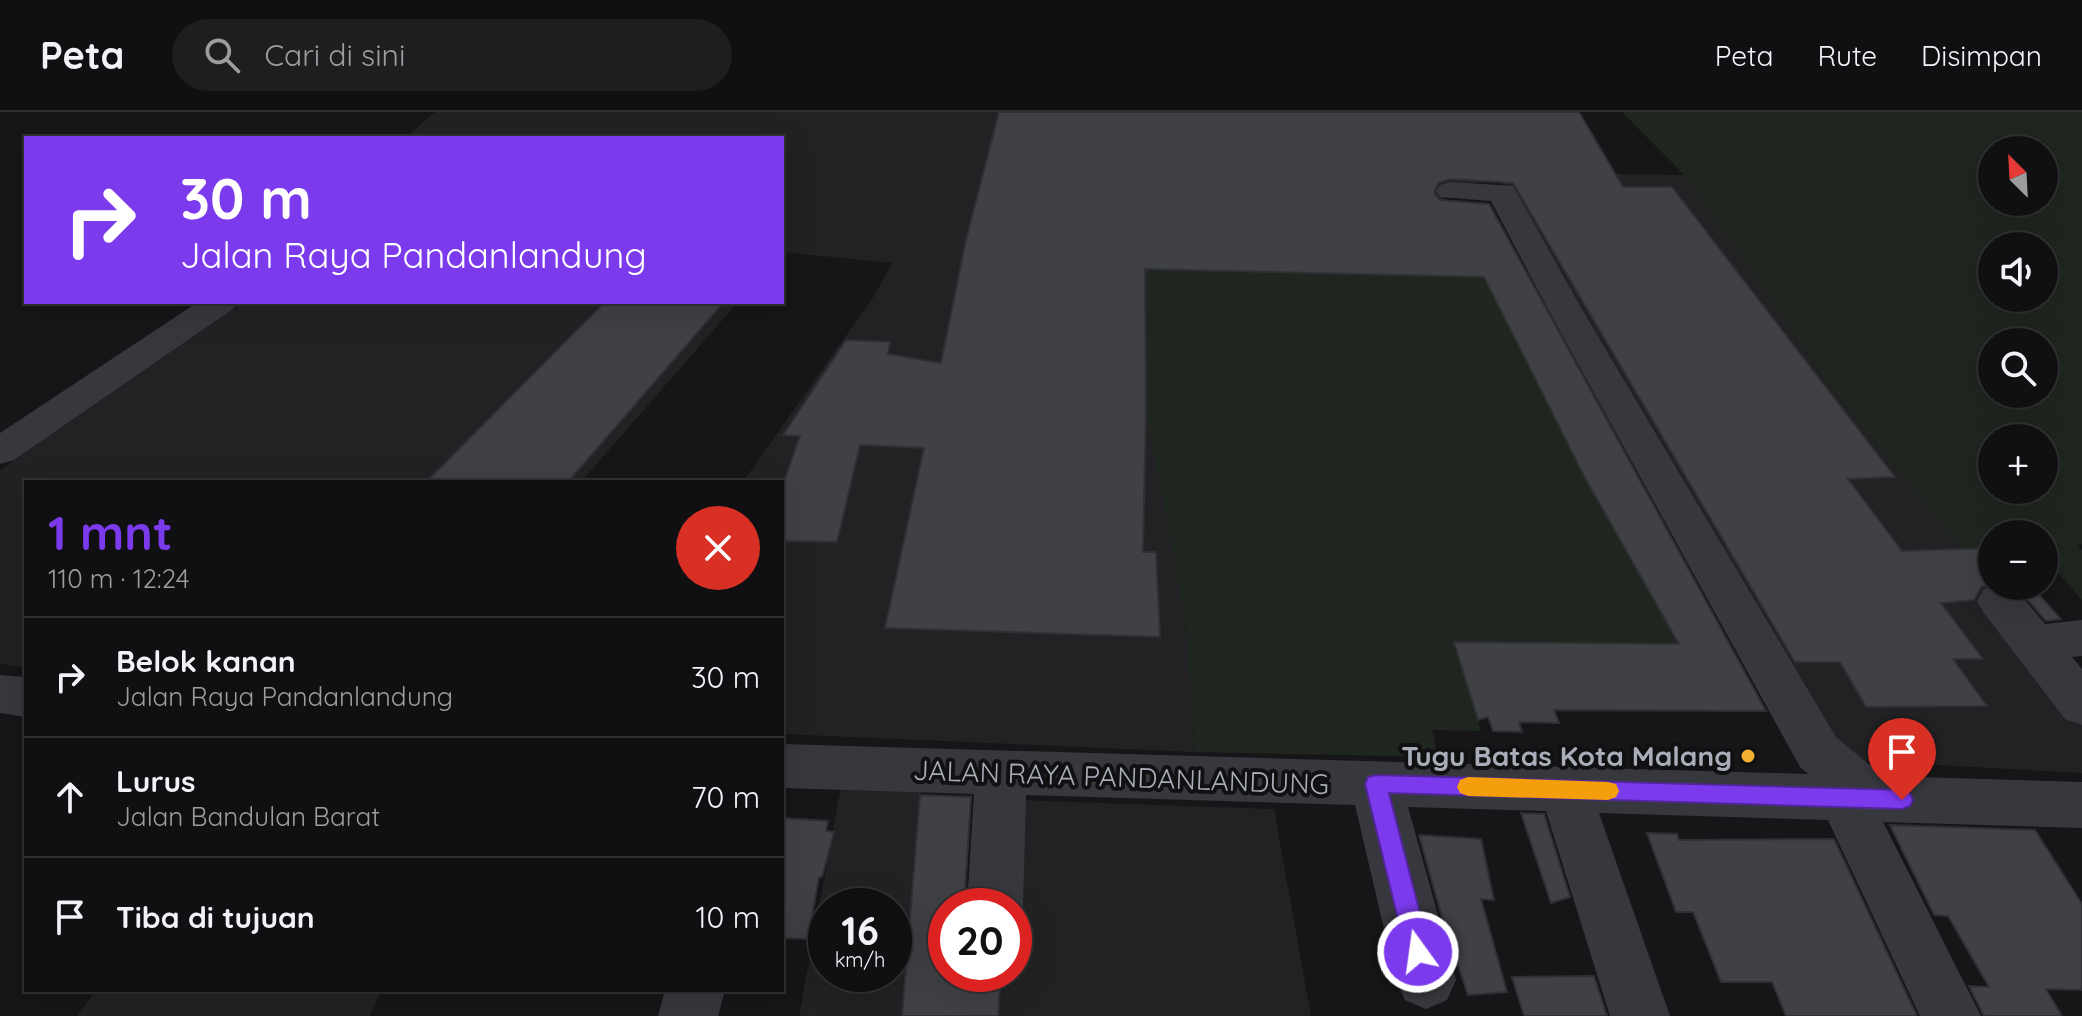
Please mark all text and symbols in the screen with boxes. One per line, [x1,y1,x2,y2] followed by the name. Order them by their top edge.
[172,19,732,91] search box
[40,31,124,79] text: Peta
[200,33,244,77] icon: search
[264,36,405,74] text: Cari di sini
[1715,38,1774,73] text: Peta
[1818,38,1877,73] text: Rute
[1921,38,2042,73] text: Disimpan
[1978,136,2058,216] north arrow
[1978,136,2058,600] map controls
[180,163,312,233] text: 30 m
[48,168,152,272] icon: right
[180,232,647,277] text: Jalan Raya Pandanlandung
[1978,232,2058,312] button: sound
[1978,328,2058,408] button: search
[1978,424,2058,504] button: +
[48,502,173,562] text: 1 mnt
[676,506,760,590] button: close
[1978,520,2058,600] button: −
[48,562,189,595] text: 110 m · 12:24
[116,642,296,680] text: Belok kanan
[48,655,92,699] icon: right
[691,658,760,696] text: 30 m
[116,680,453,713] text: Jalan Raya Pandanlandung
[1868,718,1936,800] pin
[1880,730,1924,774] icon: arrive
[1401,738,1732,773] place label: Tugu Batas Kota Malang
[1739,747,1757,765] marker: Tugu Batas Kota Malang
[912,752,1330,801] street label: JALAN RAYA PANDANLANDUNG
[116,762,196,800] text: Lurus
[48,775,92,819] icon: ahead
[691,778,760,816] text: 70 m
[116,800,380,833] text: Jalan Bandulan Barat
[928,888,1032,992] speed limit sign: 20
[48,895,92,939] icon: arrive
[116,898,315,936] text: Tiba di tujuan
[696,898,760,936] text: 10 m
[841,905,879,955] text: 16
[1376,910,1460,994] position arrow
[835,947,885,972] text: km/h

